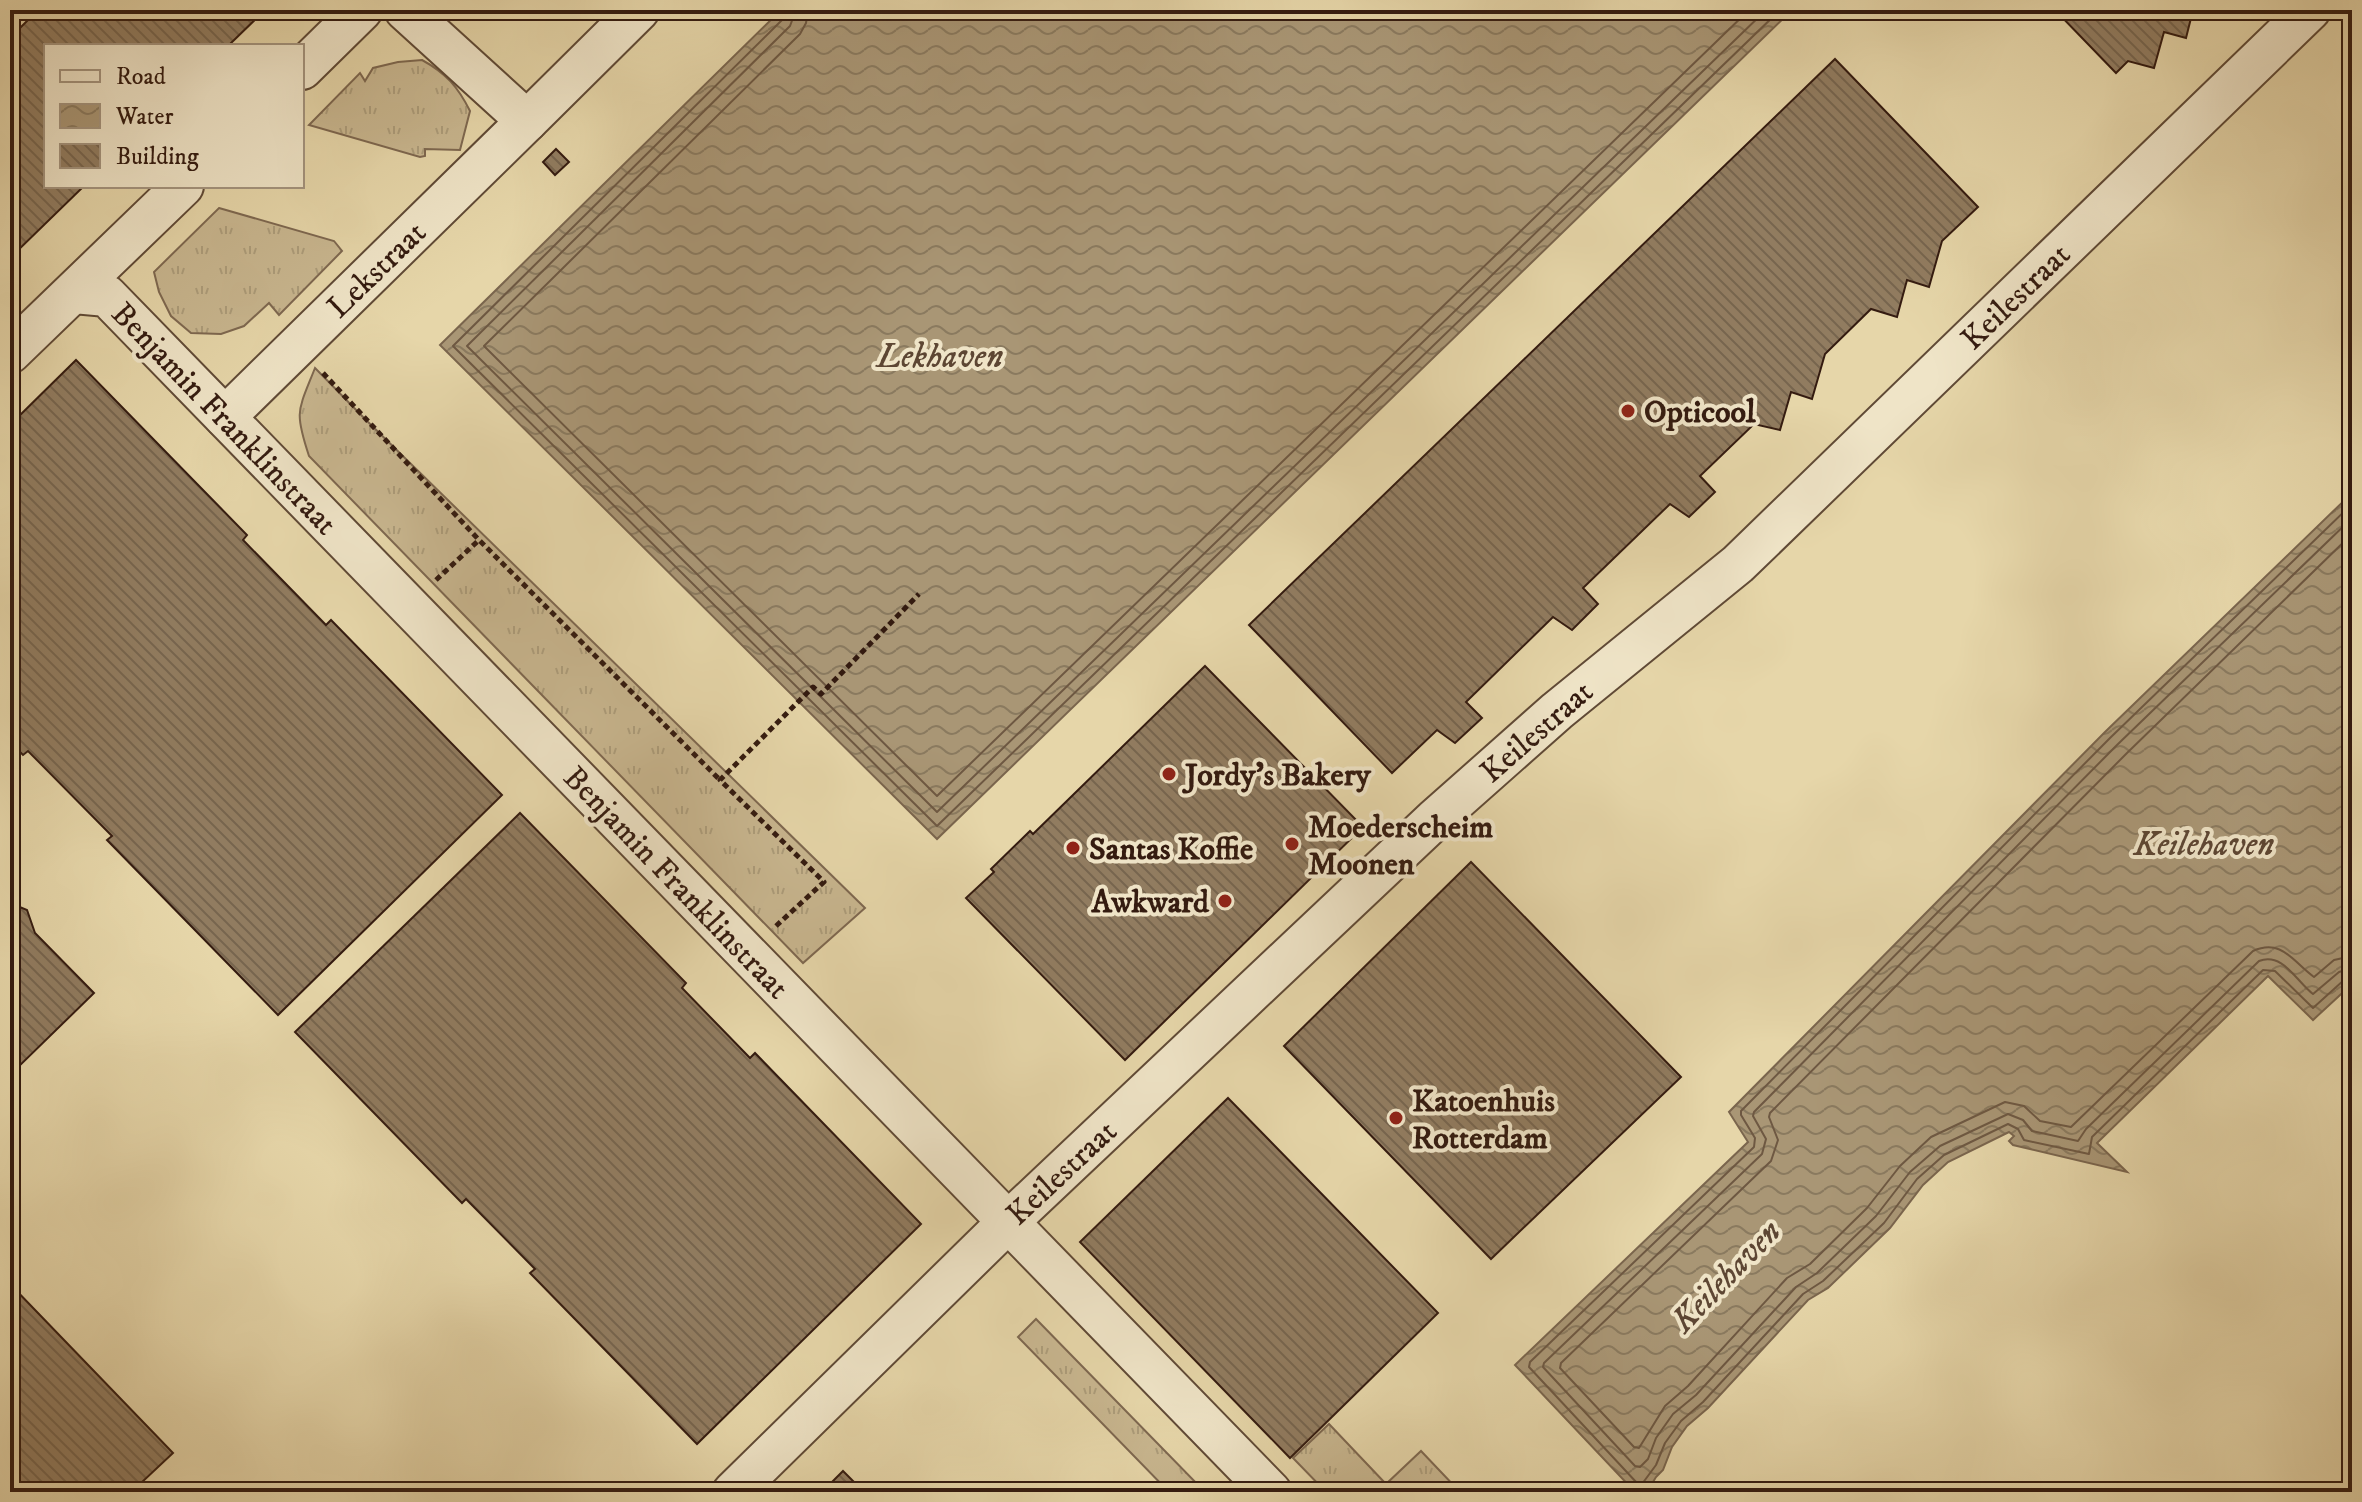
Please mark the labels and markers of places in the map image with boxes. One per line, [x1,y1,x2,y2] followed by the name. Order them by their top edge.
[1644,393,1756,433] place label: Opticool
[1619,402,1637,420] marker: Opticool
[1182,756,1372,796] place label: Jordy's Bakery
[1160,765,1178,783] marker: Jordy's Bakery
[1308,808,1493,885] place label: Moederscheim Moonen
[1089,830,1253,870] place label: Santas Koffie
[1283,835,1301,853] marker: Moederscheim Moonen
[1064,839,1082,857] marker: Santas Koffie
[1090,883,1210,923] place label: Awkward
[1216,892,1234,910] marker: Awkward
[1412,1082,1555,1159] place label: Katoenhuis Rotterdam
[1387,1109,1405,1127] marker: Katoenhuis Rotterdam

